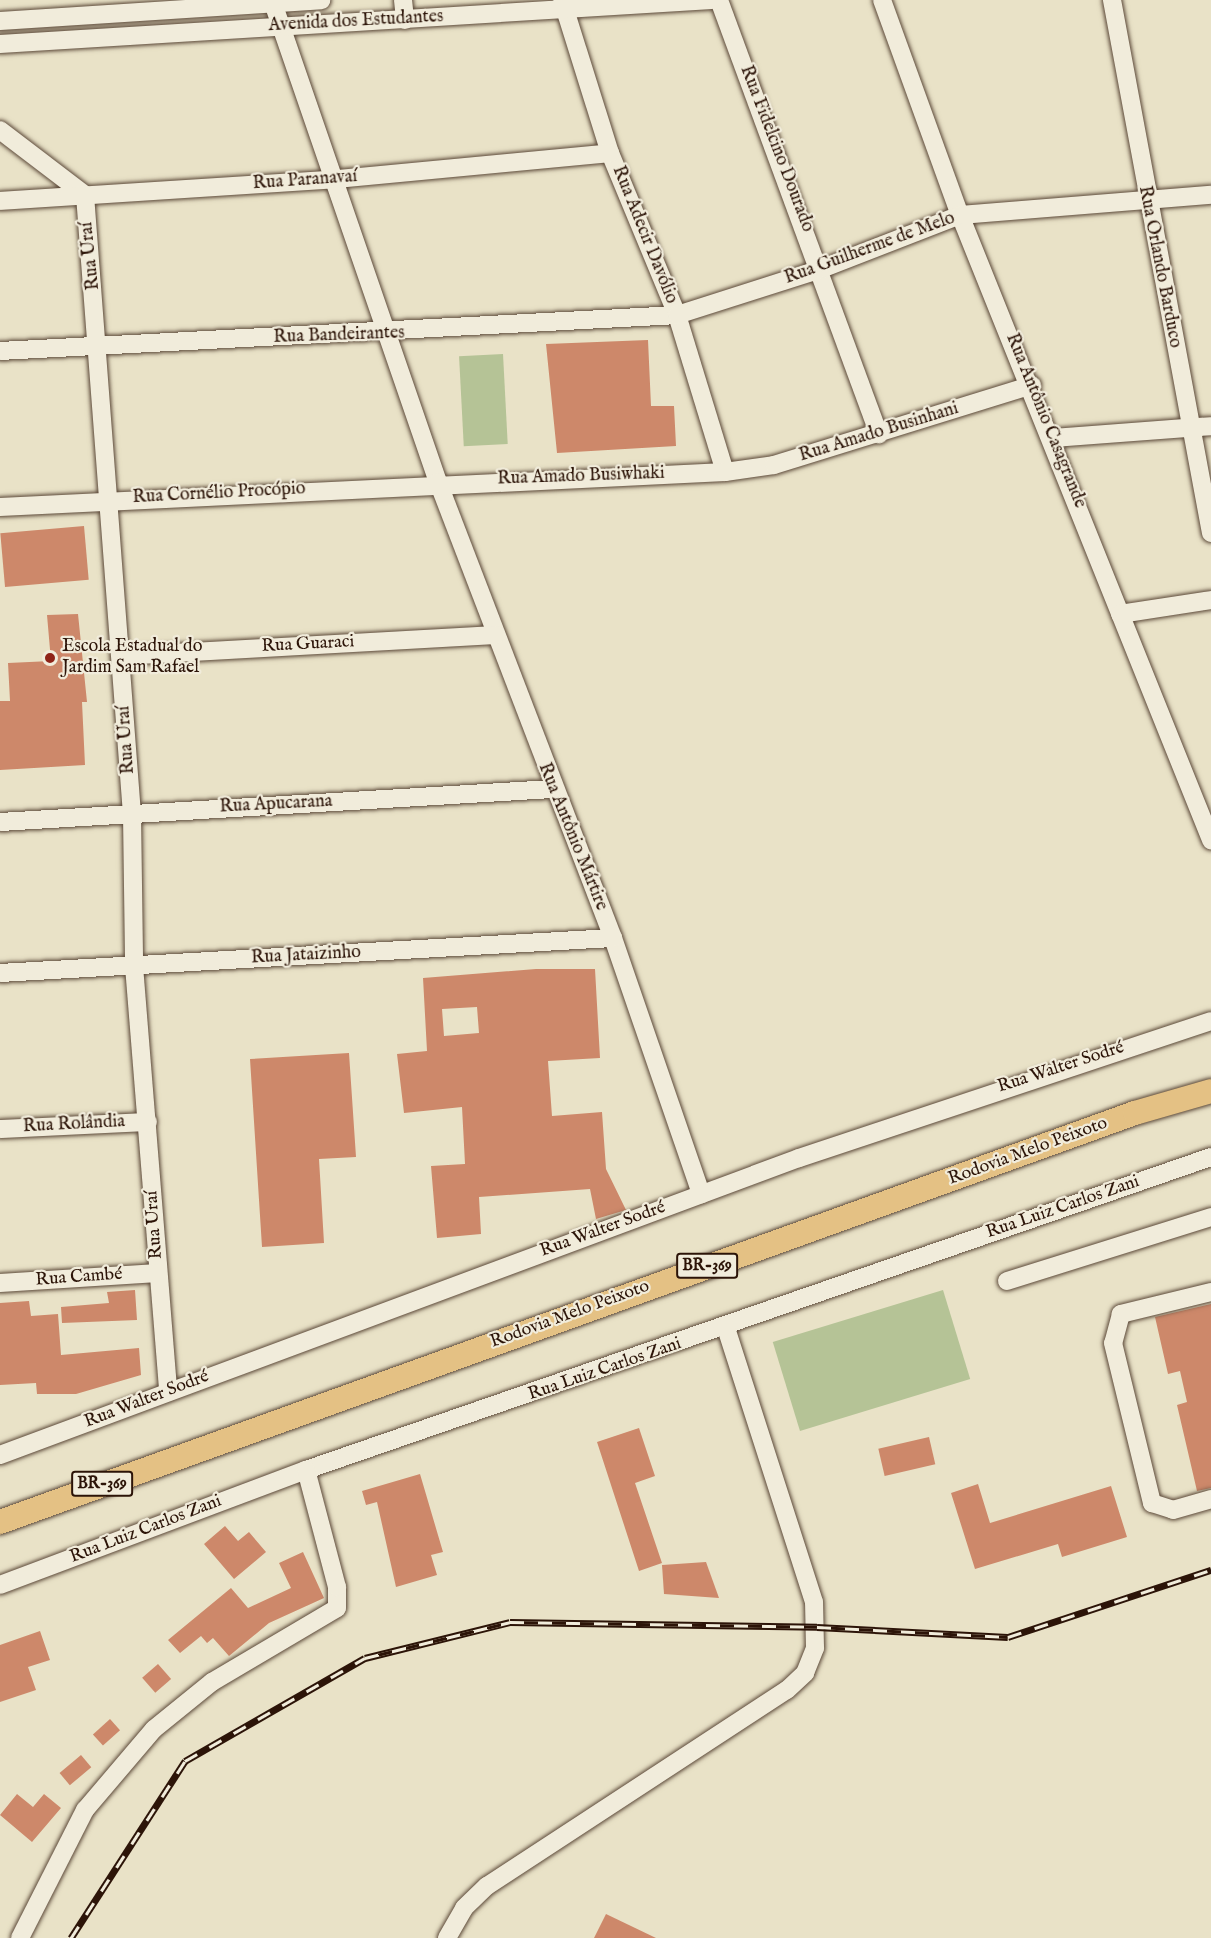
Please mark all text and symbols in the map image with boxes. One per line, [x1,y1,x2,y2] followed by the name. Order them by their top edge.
[268,7,444,37] street label: Avenida dos Estudantes
[734,63,818,235] street label: Rua Fidelcino Dourado
[607,163,681,307] street label: Rua Adecir Davólio
[252,167,358,195] street label: Rua Paranavaí
[1133,184,1185,350] street label: Rua Orlando Barduco
[782,208,958,290] street label: Rua Guilherme de Melo
[77,221,105,291] street label: Rua Uraí
[273,323,405,349] street label: Rua Bandeirantes
[1000,331,1090,511] street label: Rua Antônio Casagrande
[797,398,961,468] street label: Rua Amado Businhani
[497,463,665,491] street label: Rua Amado Busiwhaki
[132,479,306,509] street label: Rua Cornélio Procópio
[261,632,355,658] street label: Rua Guaraci
[62,637,202,680] place label: Escola Estadual do Jardim Sam Rafael
[43,651,57,665] marker: Escola Estadual do Jardim Sam Rafael
[114,705,140,775] street label: Rua Uraí
[533,760,611,914] street label: Rua Antônio Mártire
[219,791,333,819] street label: Rua Apucarana
[250,942,362,970] street label: Rua Jataizinho
[995,1037,1127,1099] street label: Rua Walter Sodré
[22,1112,126,1138] street label: Rua Rolândia
[945,1113,1111,1191] street label: Rodovia Melo Peixoto
[984,1172,1142,1244] street label: Rua Luiz Carlos Zani
[142,1190,168,1260] street label: Rua Uraí
[537,1197,669,1263] street label: Rua Walter Sodré
[676,1253,738,1279] road number: BR-369
[35,1264,123,1292] street label: Rua Cambé
[487,1276,653,1354] street label: Rodovia Melo Peixoto
[526,1334,684,1406] street label: Rua Luiz Carlos Zani
[82,1366,212,1434] street label: Rua Walter Sodré
[70,1471,134,1497] road number: BR-369
[67,1491,225,1569] street label: Rua Luiz Carlos Zani

